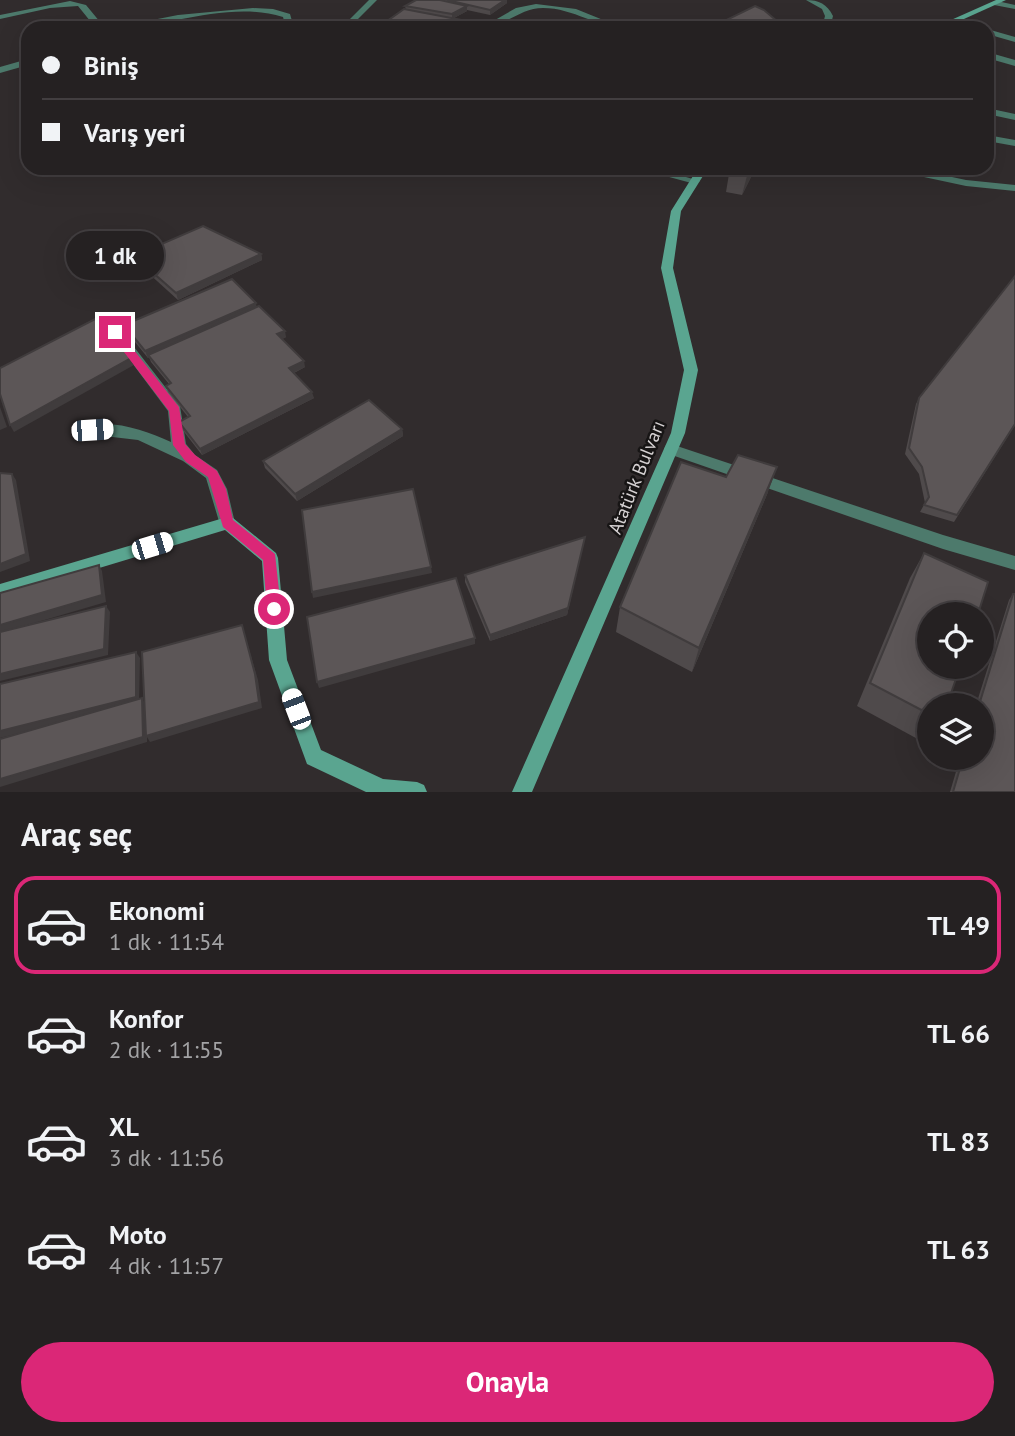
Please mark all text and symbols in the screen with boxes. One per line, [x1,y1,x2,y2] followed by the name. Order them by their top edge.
[84,49,139,82] text: Biniş
[84,116,186,149] text: Varış yeri
[66,230,164,280] callout: 1 dk
[94,241,136,270] text: 1 dk
[99,316,131,348] route end
[602,417,670,537] street label: Atatürk Bulvarı
[71,418,114,442] car
[129,530,176,562] car
[258,593,290,625] route start
[917,602,994,770] map controls
[917,602,994,679] button: locate
[279,686,314,732] car
[917,693,994,770] button: layers
[21,813,132,855] text: Araç seç
[25,894,88,957] icon: car
[109,894,205,927] text: Ekonomi
[927,909,990,942] text: TL 49
[109,927,224,956] text: 1 dk · 11:54
[25,1002,88,1065] icon: car
[109,1002,183,1035] text: Konfor
[927,1017,990,1050] text: TL 66
[109,1035,224,1064] text: 2 dk · 11:55
[25,1110,88,1173] icon: car
[109,1110,139,1143] text: XL
[927,1125,990,1158] text: TL 83
[109,1143,224,1172] text: 3 dk · 11:56
[25,1218,88,1281] icon: car
[109,1218,167,1251] text: Moto
[927,1233,990,1266] text: TL 63
[109,1251,224,1280] text: 4 dk · 11:57
[21,1342,994,1422] button: Onayla

